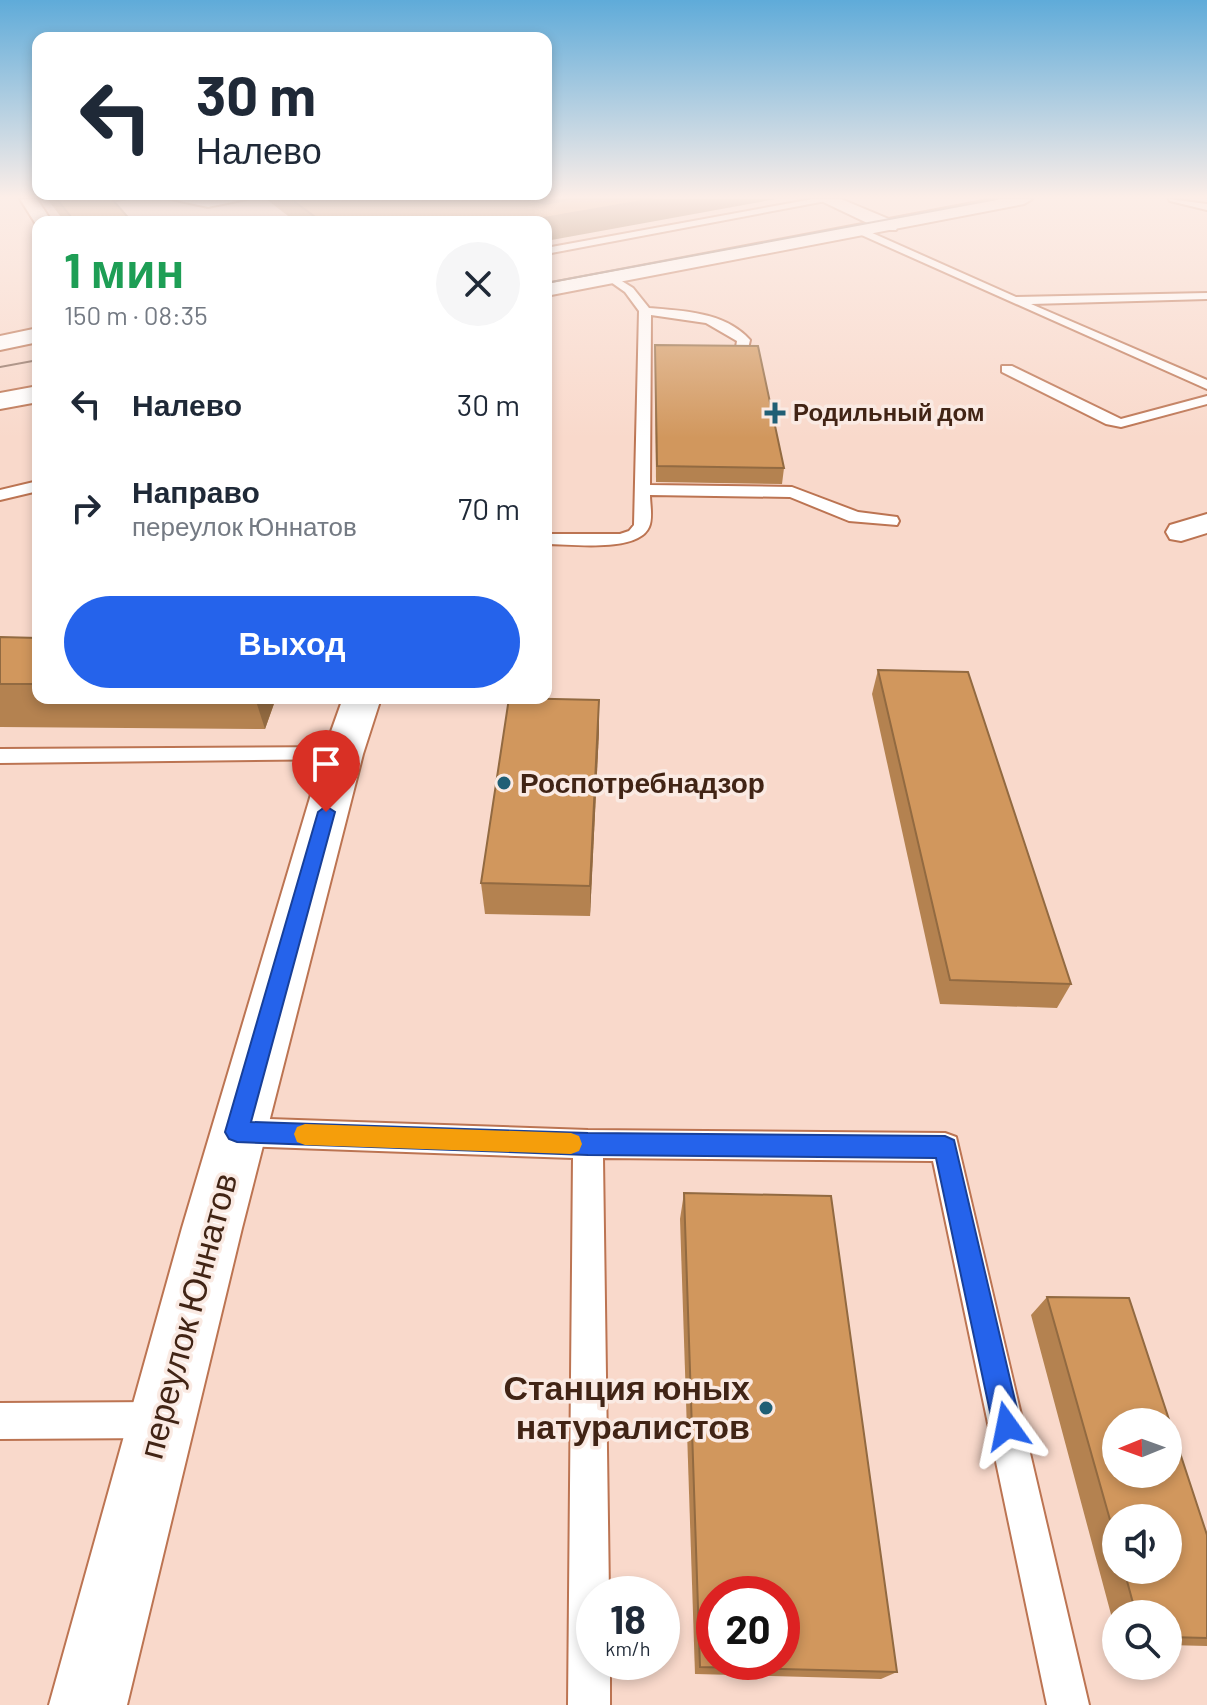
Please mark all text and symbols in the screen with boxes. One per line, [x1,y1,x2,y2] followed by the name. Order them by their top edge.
[196,60,316,127] text: 30 m
[64,64,168,168] icon: left
[196,128,322,171] text: Налево
[64,240,185,298] text: 1 мин
[436,242,520,326] button: close
[64,299,208,330] text: 150 m · 08:35
[64,382,108,426] icon: left
[132,386,242,422] text: Налево
[457,386,520,422] text: 30 m
[793,397,985,426] place label: Родильный дом
[764,402,786,424] marker: Родильный дом
[132,473,260,509] text: Направо
[64,486,108,530] icon: right
[458,490,520,526] text: 70 m
[132,510,357,541] text: переулок Юннатов
[64,596,520,688] button: Выход
[292,730,360,812] pin
[304,742,348,786] icon: arrive
[520,765,765,799] place label: Роспотребнадзор
[495,774,513,792] marker: Роспотребнадзор
[129,1168,244,1463] street label: переулок Юннатов
[503,1366,750,1446] place label: Станция юных натуралистов
[965,1384,1049,1468] position arrow
[757,1399,775,1417] marker: Станция юных натуралистов
[1102,1408,1182,1488] north arrow
[1102,1408,1182,1680] map controls
[1102,1504,1182,1584] button: sound
[696,1576,800,1680] speed limit sign: 20
[610,1594,646,1642] text: 18
[1102,1600,1182,1680] button: search
[605,1636,651,1660] text: km/h

